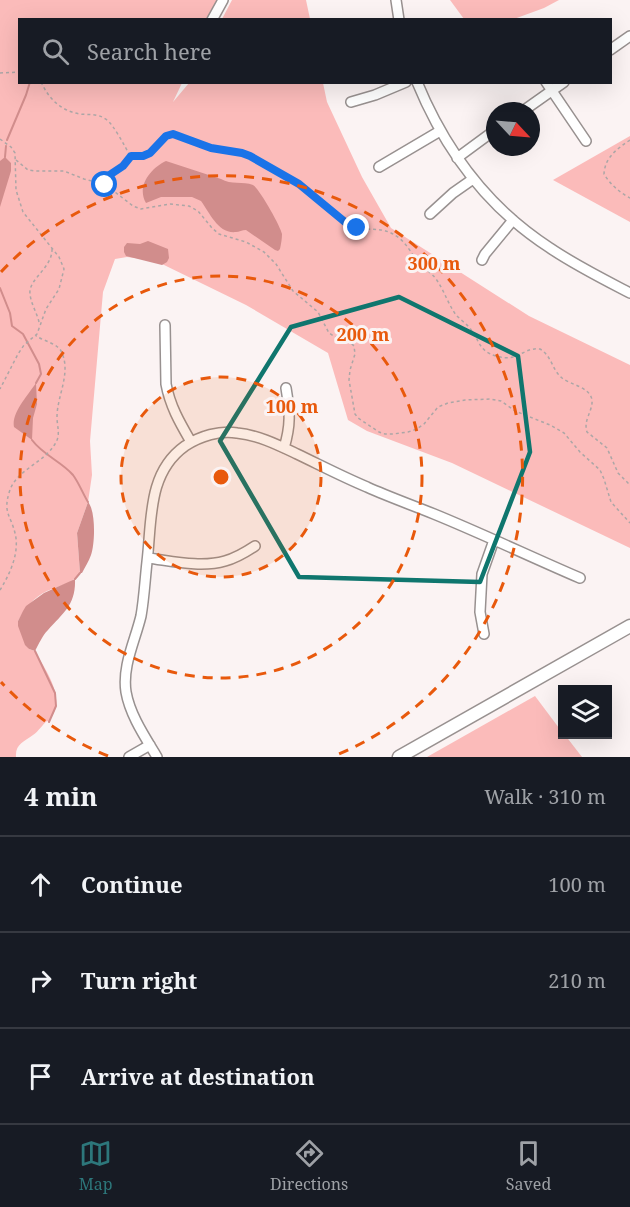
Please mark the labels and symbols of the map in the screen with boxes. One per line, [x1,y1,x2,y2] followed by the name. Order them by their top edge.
[486,102,540,156] north arrow
[91,171,117,197] route start
[343,214,369,240] route end
[408,251,461,275] text: 300 m
[337,322,390,346] text: 200 m
[266,394,319,418] text: 100 m
[211,467,231,487] centre of rings

